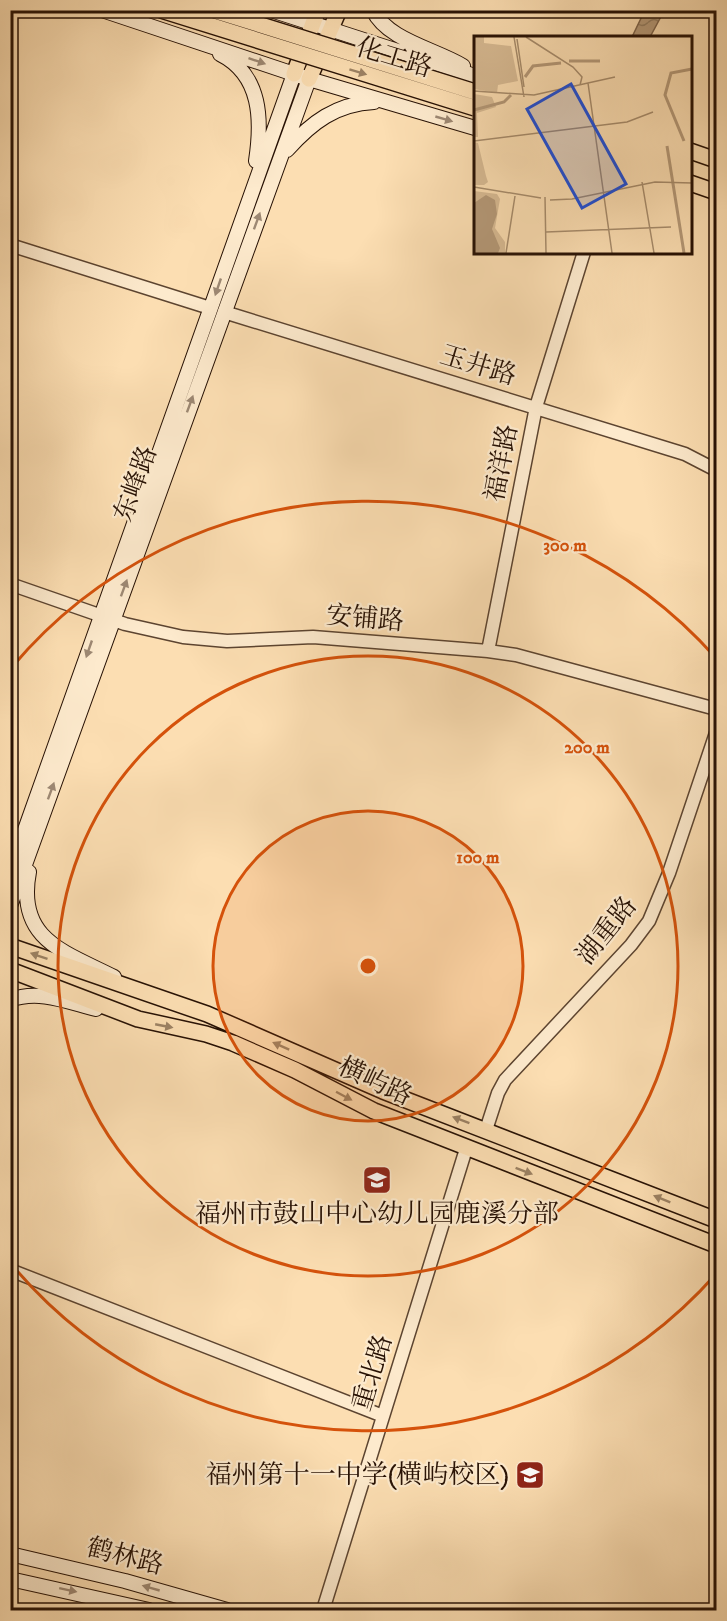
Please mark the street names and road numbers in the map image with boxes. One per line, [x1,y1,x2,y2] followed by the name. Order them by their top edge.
[352,31,436,85] street label: 化工路
[436,339,520,393] street label: 玉井路
[478,422,526,504] street label: 福洋路
[107,442,165,526] street label: 东峰路
[325,599,405,639] street label: 安铺路
[570,890,644,972] street label: 湖重路
[333,1051,417,1113] street label: 横屿路
[346,1331,400,1415] street label: 重北路
[83,1532,167,1582] street label: 鹤林路

